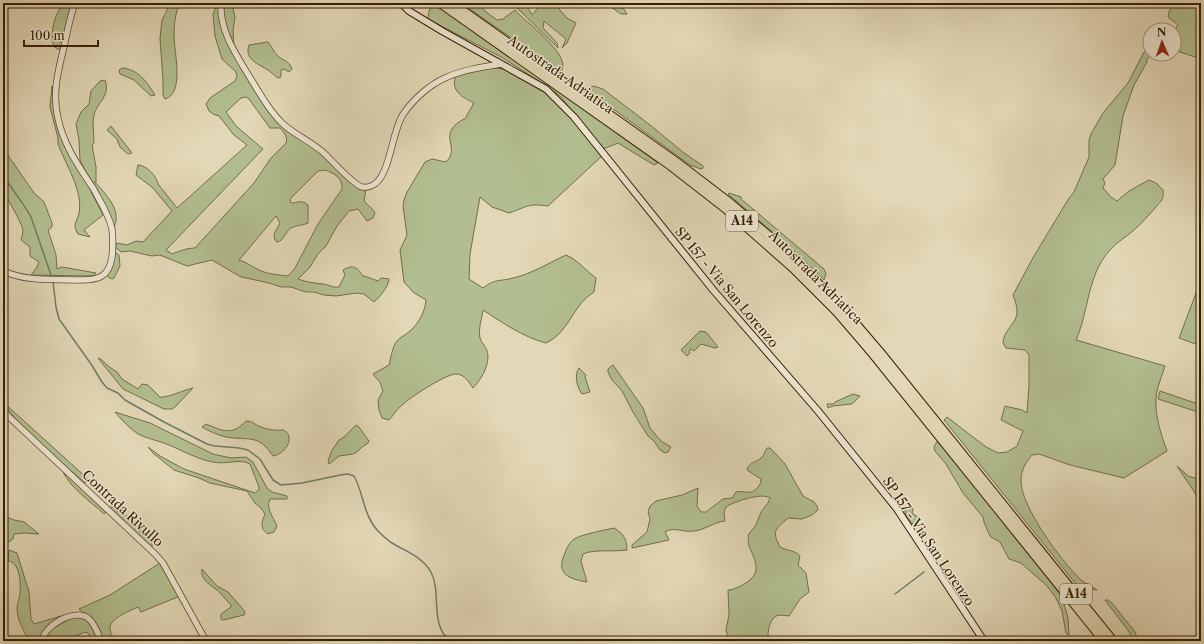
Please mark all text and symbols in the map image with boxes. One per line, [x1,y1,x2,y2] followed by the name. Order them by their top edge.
[24,22,98,48] scale bar
[1142,22,1182,62] north arrow
[1157,25,1167,39] text: N
[30,28,65,43] text: 100 m
[504,31,617,117] street label: Autostrada Adriatica
[726,211,758,231] road number: A14
[672,223,782,351] street label: SP 157 - Via San Lorenzo
[765,226,866,327] street label: Autostrada Adriatica
[79,466,167,550] street label: Contrada Rivullo
[880,473,978,609] street label: SP 157 - Via San Lorenzo
[1060,584,1092,604] road number: A14

